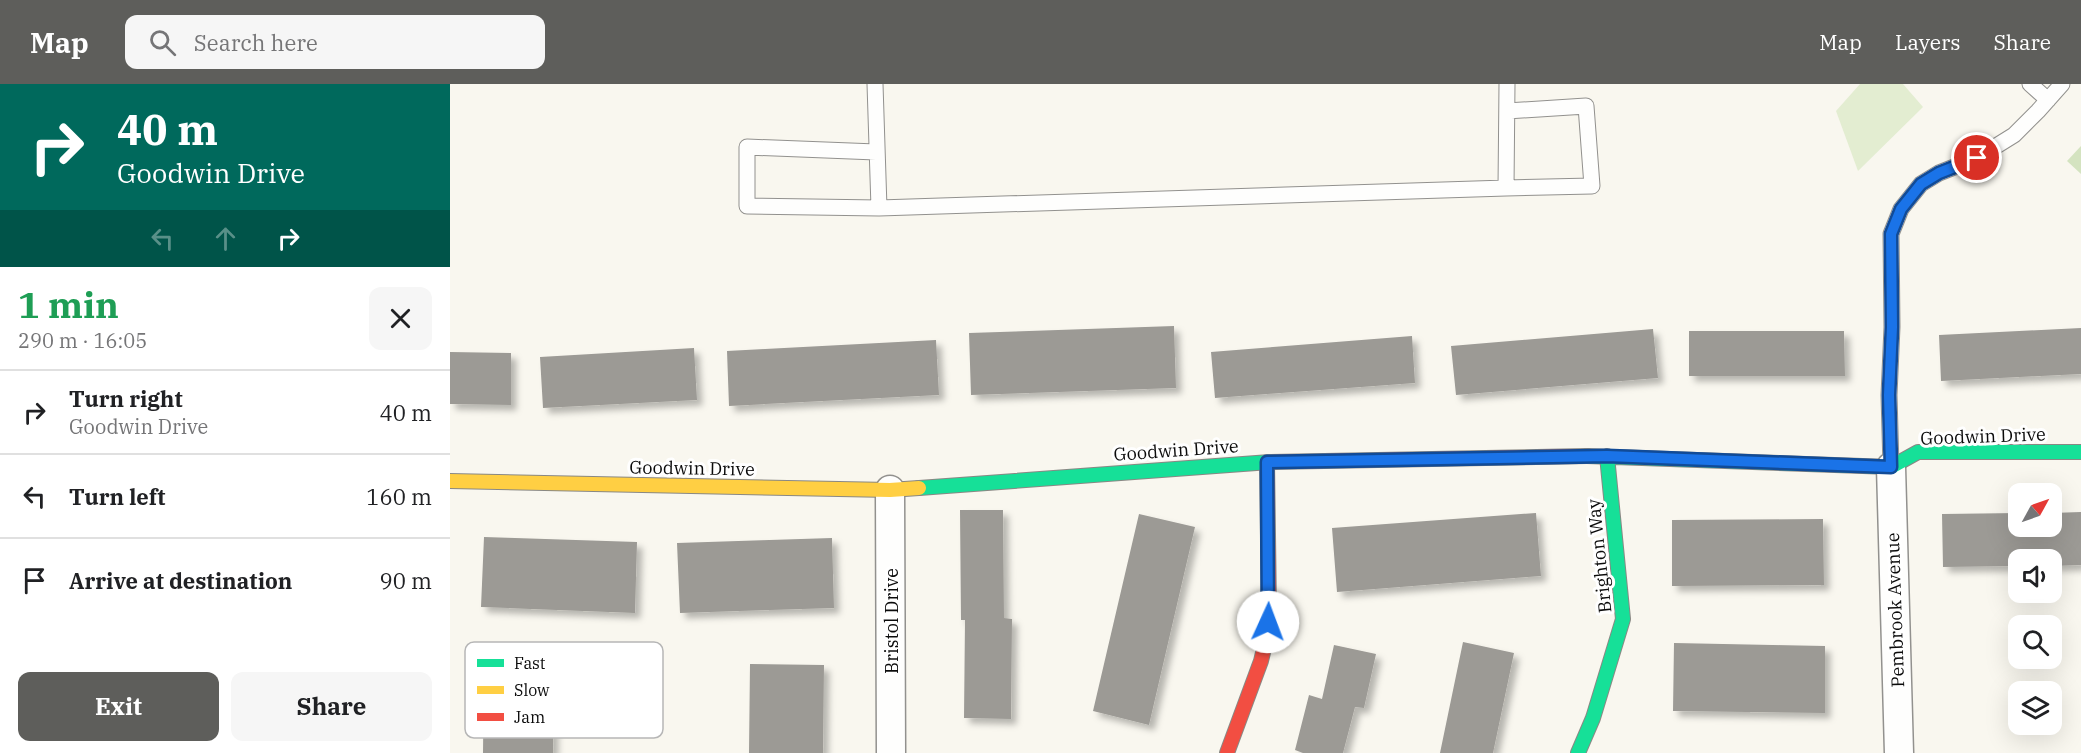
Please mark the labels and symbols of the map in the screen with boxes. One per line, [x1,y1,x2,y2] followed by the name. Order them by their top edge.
[1951,132,2002,183] pin
[1920,422,2046,450] street label: Goodwin Drive
[1113,434,1239,466] street label: Goodwin Drive
[629,455,755,481] street label: Goodwin Drive
[2008,483,2062,537] north arrow
[1582,497,1616,614] street label: Brighton Way
[1881,532,1909,688] street label: Pembrook Avenue
[880,568,903,674] street label: Bristol Drive
[1236,590,1300,654] position arrow
[465,642,663,738] legend
[514,653,546,673] text: Fast
[514,680,550,700] text: Slow
[514,707,545,727] text: Jam

